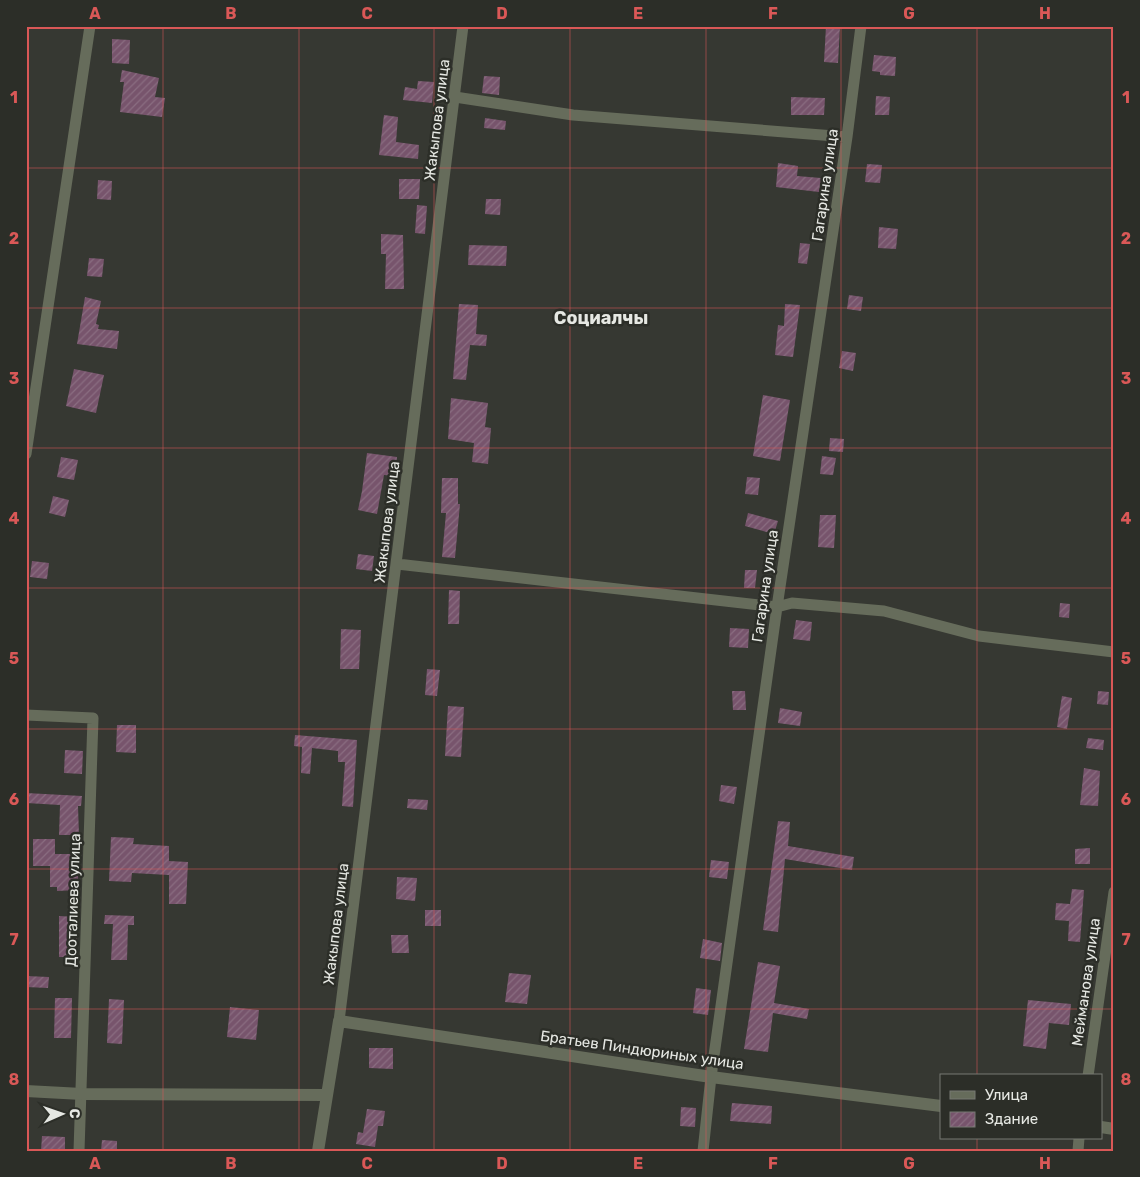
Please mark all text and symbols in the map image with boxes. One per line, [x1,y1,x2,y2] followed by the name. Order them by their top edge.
[89,4,101,23] text: A
[225,4,237,23] text: B
[361,4,373,23] text: C
[496,4,508,23] text: D
[633,4,643,23] text: E
[768,4,778,23] text: F
[903,4,915,23] text: G
[1039,4,1051,23] text: H
[421,58,453,182] street label: Жакыпова улица
[10,88,18,107] text: 1
[1122,88,1130,107] text: 1
[808,128,842,242] street label: Гагарина улица
[9,229,19,248] text: 2
[1121,229,1131,248] text: 2
[554,307,648,329] district label: Социалчы
[9,369,19,388] text: 3
[1121,369,1131,388] text: 3
[371,460,403,584] street label: Жакыпова улица
[9,509,20,528] text: 4
[1121,509,1132,528] text: 4
[748,529,782,643] street label: Гагарина улица
[9,649,19,668] text: 5
[1121,649,1131,668] text: 5
[9,790,19,809] text: 6
[1121,790,1131,809] text: 6
[62,833,84,967] street label: Дооталиева улица
[320,862,352,986] street label: Жакыпова улица
[1068,917,1104,1047] street label: Мейманова улица
[9,930,19,949] text: 7
[1121,930,1131,949] text: 7
[539,1027,745,1073] street label: Братьев Пиндюриных улица
[9,1070,20,1089] text: 8
[1121,1070,1132,1089] text: 8
[940,1074,1102,1140] legend
[985,1086,1028,1104] text: Улица
[38,1090,88,1140] north arrow
[66,1108,83,1119] text: С
[985,1110,1038,1128] text: Здание
[89,1154,101,1173] text: A
[225,1154,237,1173] text: B
[361,1154,373,1173] text: C
[496,1154,508,1173] text: D
[633,1154,643,1173] text: E
[768,1154,778,1173] text: F
[903,1154,915,1173] text: G
[1039,1154,1051,1173] text: H

